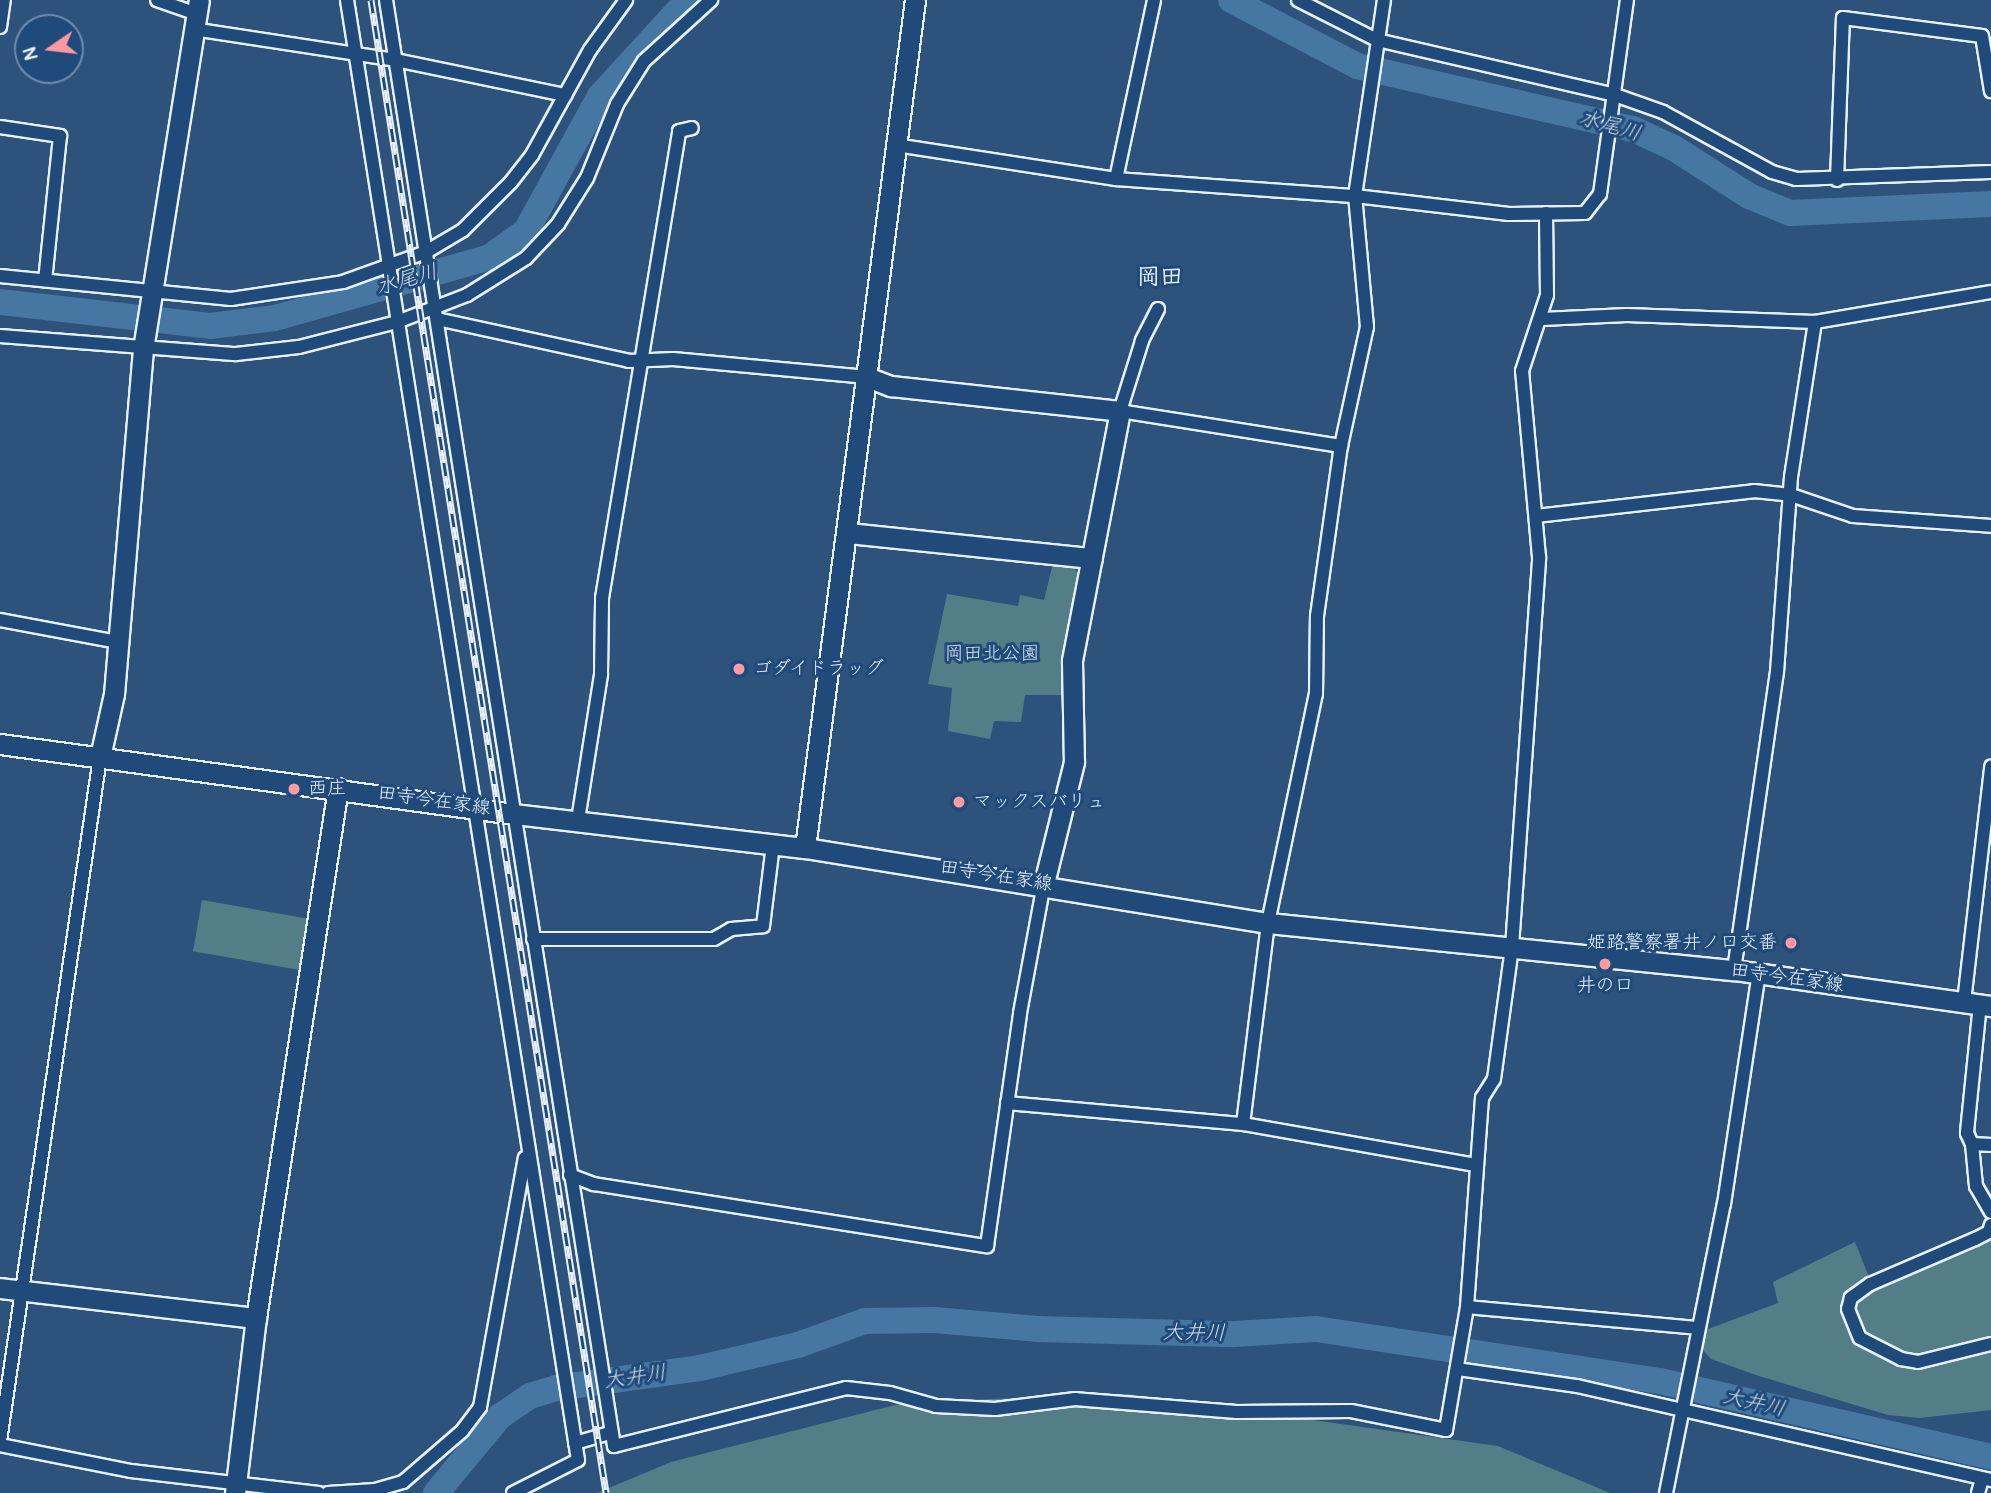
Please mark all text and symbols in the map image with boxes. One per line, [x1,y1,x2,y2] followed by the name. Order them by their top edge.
[14,14,84,84] north arrow
[17,44,44,63] text: N
[1576,105,1644,147] water label: 水尾川
[373,259,441,301] water label: 水尾川
[1137,263,1183,291] district label: 岡田
[945,643,1039,665] park label: 岡田北公園
[753,658,886,680] place label: ゴダイドラッグ
[731,661,747,677] marker: ゴダイドラッグ
[308,778,346,800] place label: 西庄
[286,781,302,797] marker: 西庄
[376,782,492,820] street label: 田寺今在家線
[973,791,1106,813] place label: マックスバリュ
[951,794,967,810] marker: マックスバリュ
[938,856,1054,896] street label: 田寺今在家線
[1587,932,1777,954] place label: 姫路警察署井ノ口交番
[1783,935,1799,951] marker: 姫路警察署井ノ口交番
[1597,956,1613,972] marker: 井の口
[1729,959,1845,997] street label: 田寺今在家線
[1577,975,1633,997] place label: 井の口
[1162,1320,1226,1346] water label: 大井川
[602,1360,668,1394] water label: 大井川
[1720,1384,1788,1422] water label: 大井川

